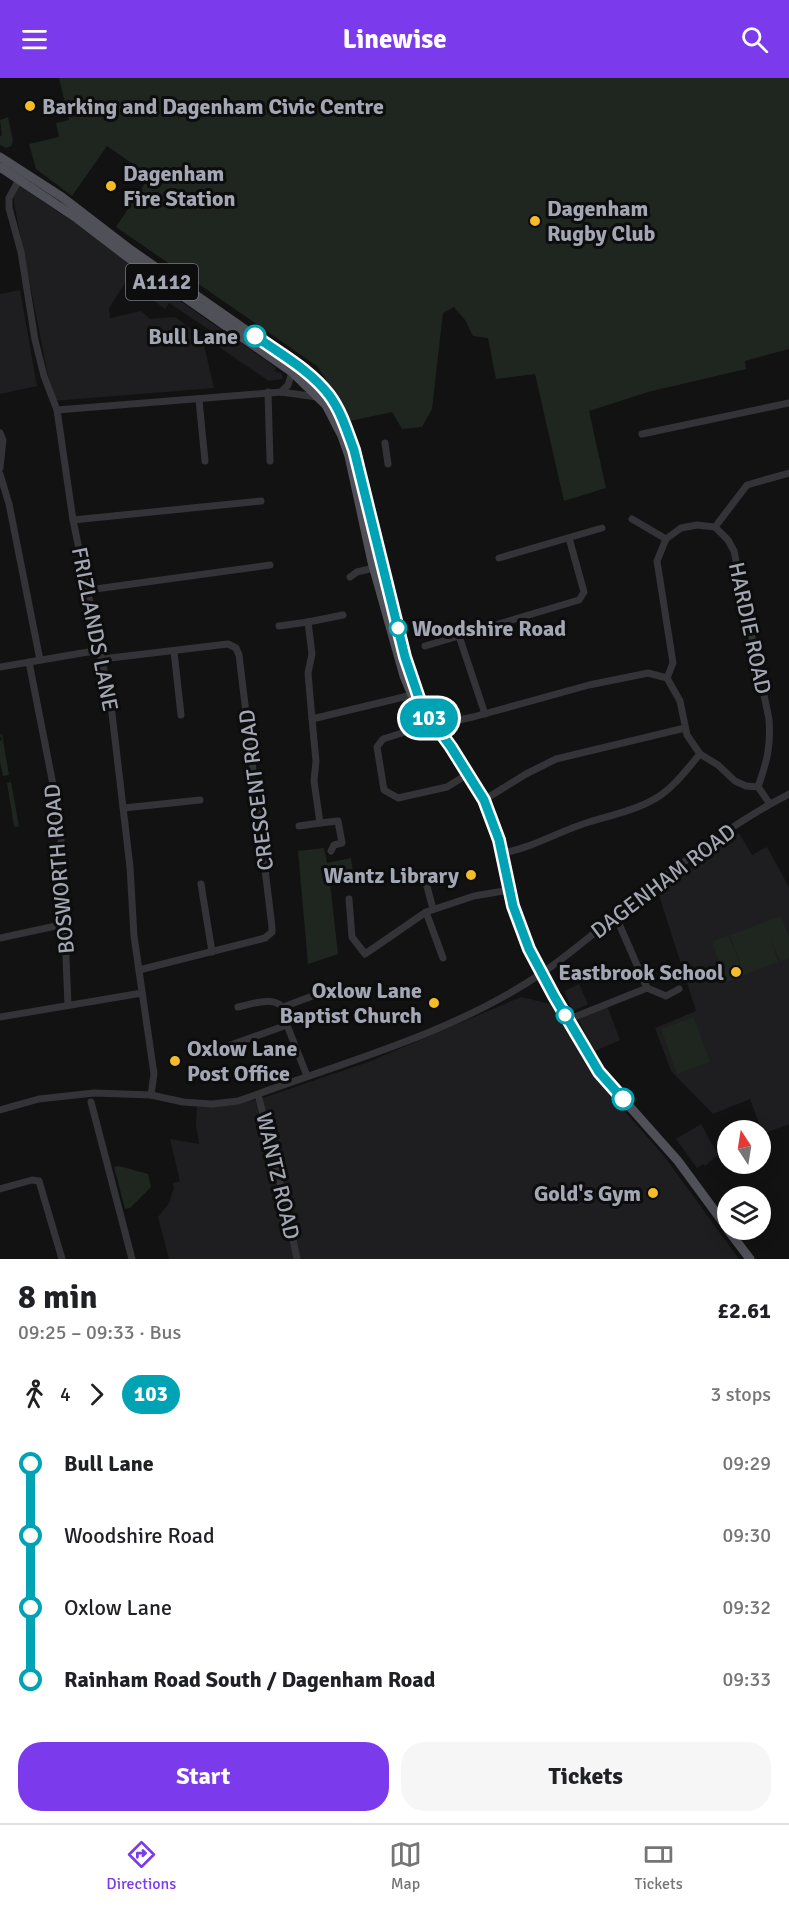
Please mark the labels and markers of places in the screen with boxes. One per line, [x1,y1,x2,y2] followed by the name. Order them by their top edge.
[42,93,384,120] place label: Barking and Dagenham Civic Centre
[23,99,37,113] marker: Barking and Dagenham Civic Centre
[123,160,235,212] place label: Dagenham Fire Station
[104,179,118,193] marker: Dagenham Fire Station
[547,195,656,247] place label: Dagenham Rugby Club
[528,214,542,228] marker: Dagenham Rugby Club
[148,323,238,350] place label: Bull Lane
[244,325,266,347] marker: Bull Lane
[412,615,566,642] place label: Woodshire Road
[389,619,407,637] marker: Woodshire Road
[323,862,459,889] place label: Wantz Library
[464,868,478,882] marker: Wantz Library
[558,959,724,986] place label: Eastbrook School
[729,965,743,979] marker: Eastbrook School
[279,977,422,1029] place label: Oxlow Lane Baptist Church
[427,996,441,1010] marker: Oxlow Lane Baptist Church
[556,1006,574,1024] unlabelled marker
[187,1035,297,1087] place label: Oxlow Lane Post Office
[168,1054,182,1068] marker: Oxlow Lane Post Office
[612,1088,634,1110] unlabelled marker
[534,1180,641,1207] place label: Gold's Gym
[646,1186,660,1200] marker: Gold's Gym

